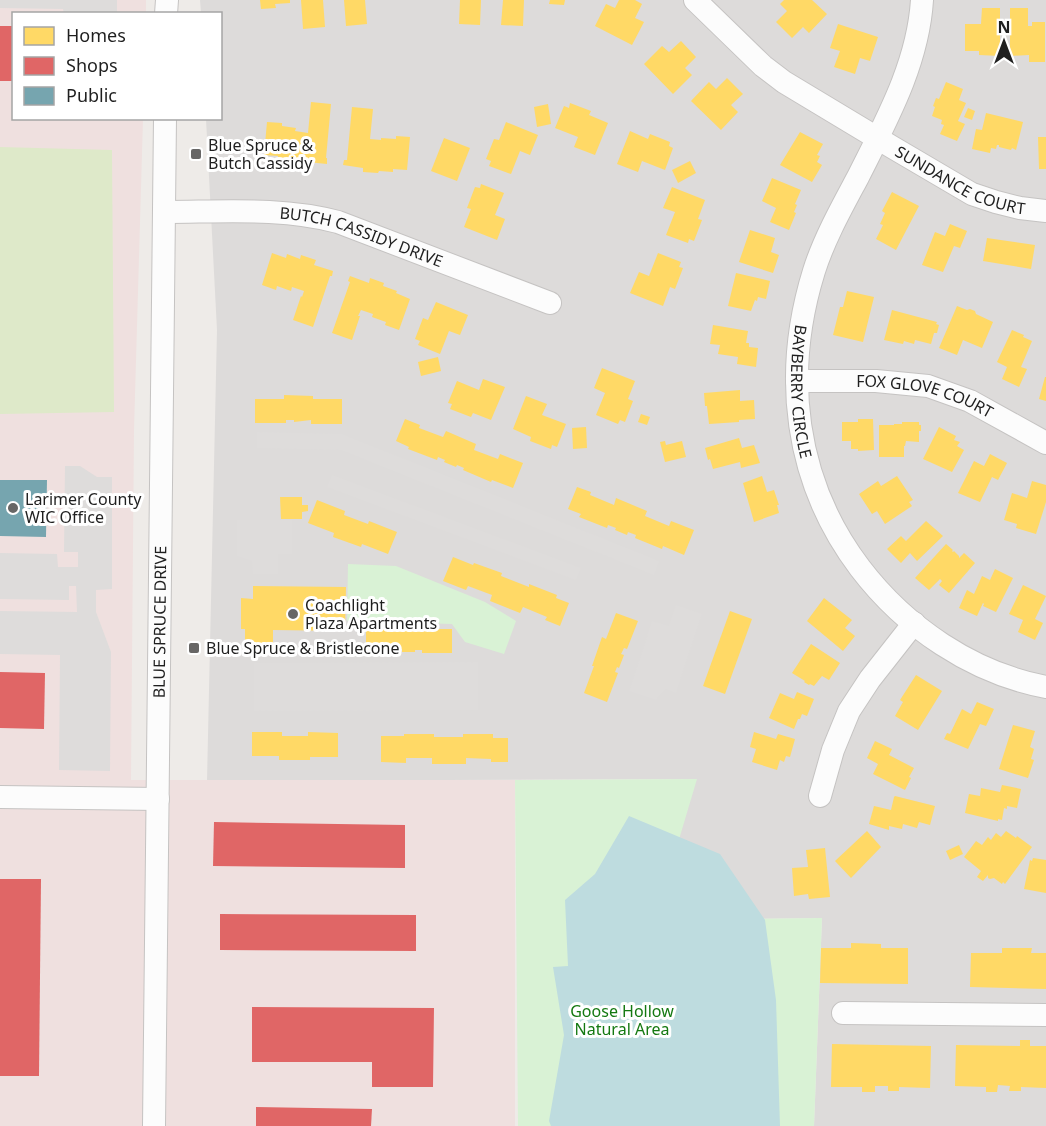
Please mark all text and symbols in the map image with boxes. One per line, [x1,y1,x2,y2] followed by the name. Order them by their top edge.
[12,12,222,120] legend
[974,12,1034,72] north arrow
[997,16,1011,38] text: N
[66,23,126,47] text: Homes
[66,53,118,77] text: Shops
[66,83,117,107] text: Public
[208,134,314,174] place label: Blue Spruce & Butch Cassidy
[891,140,1027,220] street label: SUNDANCE COURT
[189,147,203,161] marker: Blue Spruce & Butch Cassidy
[279,202,446,272] street label: BUTCH CASSIDY DRIVE
[786,323,817,461] street label: BAYBERRY CIRCLE
[856,370,997,423] street label: FOX GLOVE COURT
[25,488,142,528] place label: Larimer County WIC Office
[6,501,20,515] marker: Larimer County WIC Office
[148,546,171,698] street label: BLUE SPRUCE DRIVE
[305,594,437,634] place label: Coachlight Plaza Apartments
[286,607,300,621] marker: Coachlight Plaza Apartments
[206,637,399,659] place label: Blue Spruce & Bristlecone
[187,641,201,655] marker: Blue Spruce & Bristlecone
[570,1000,674,1040] park label: Goose Hollow Natural Area

